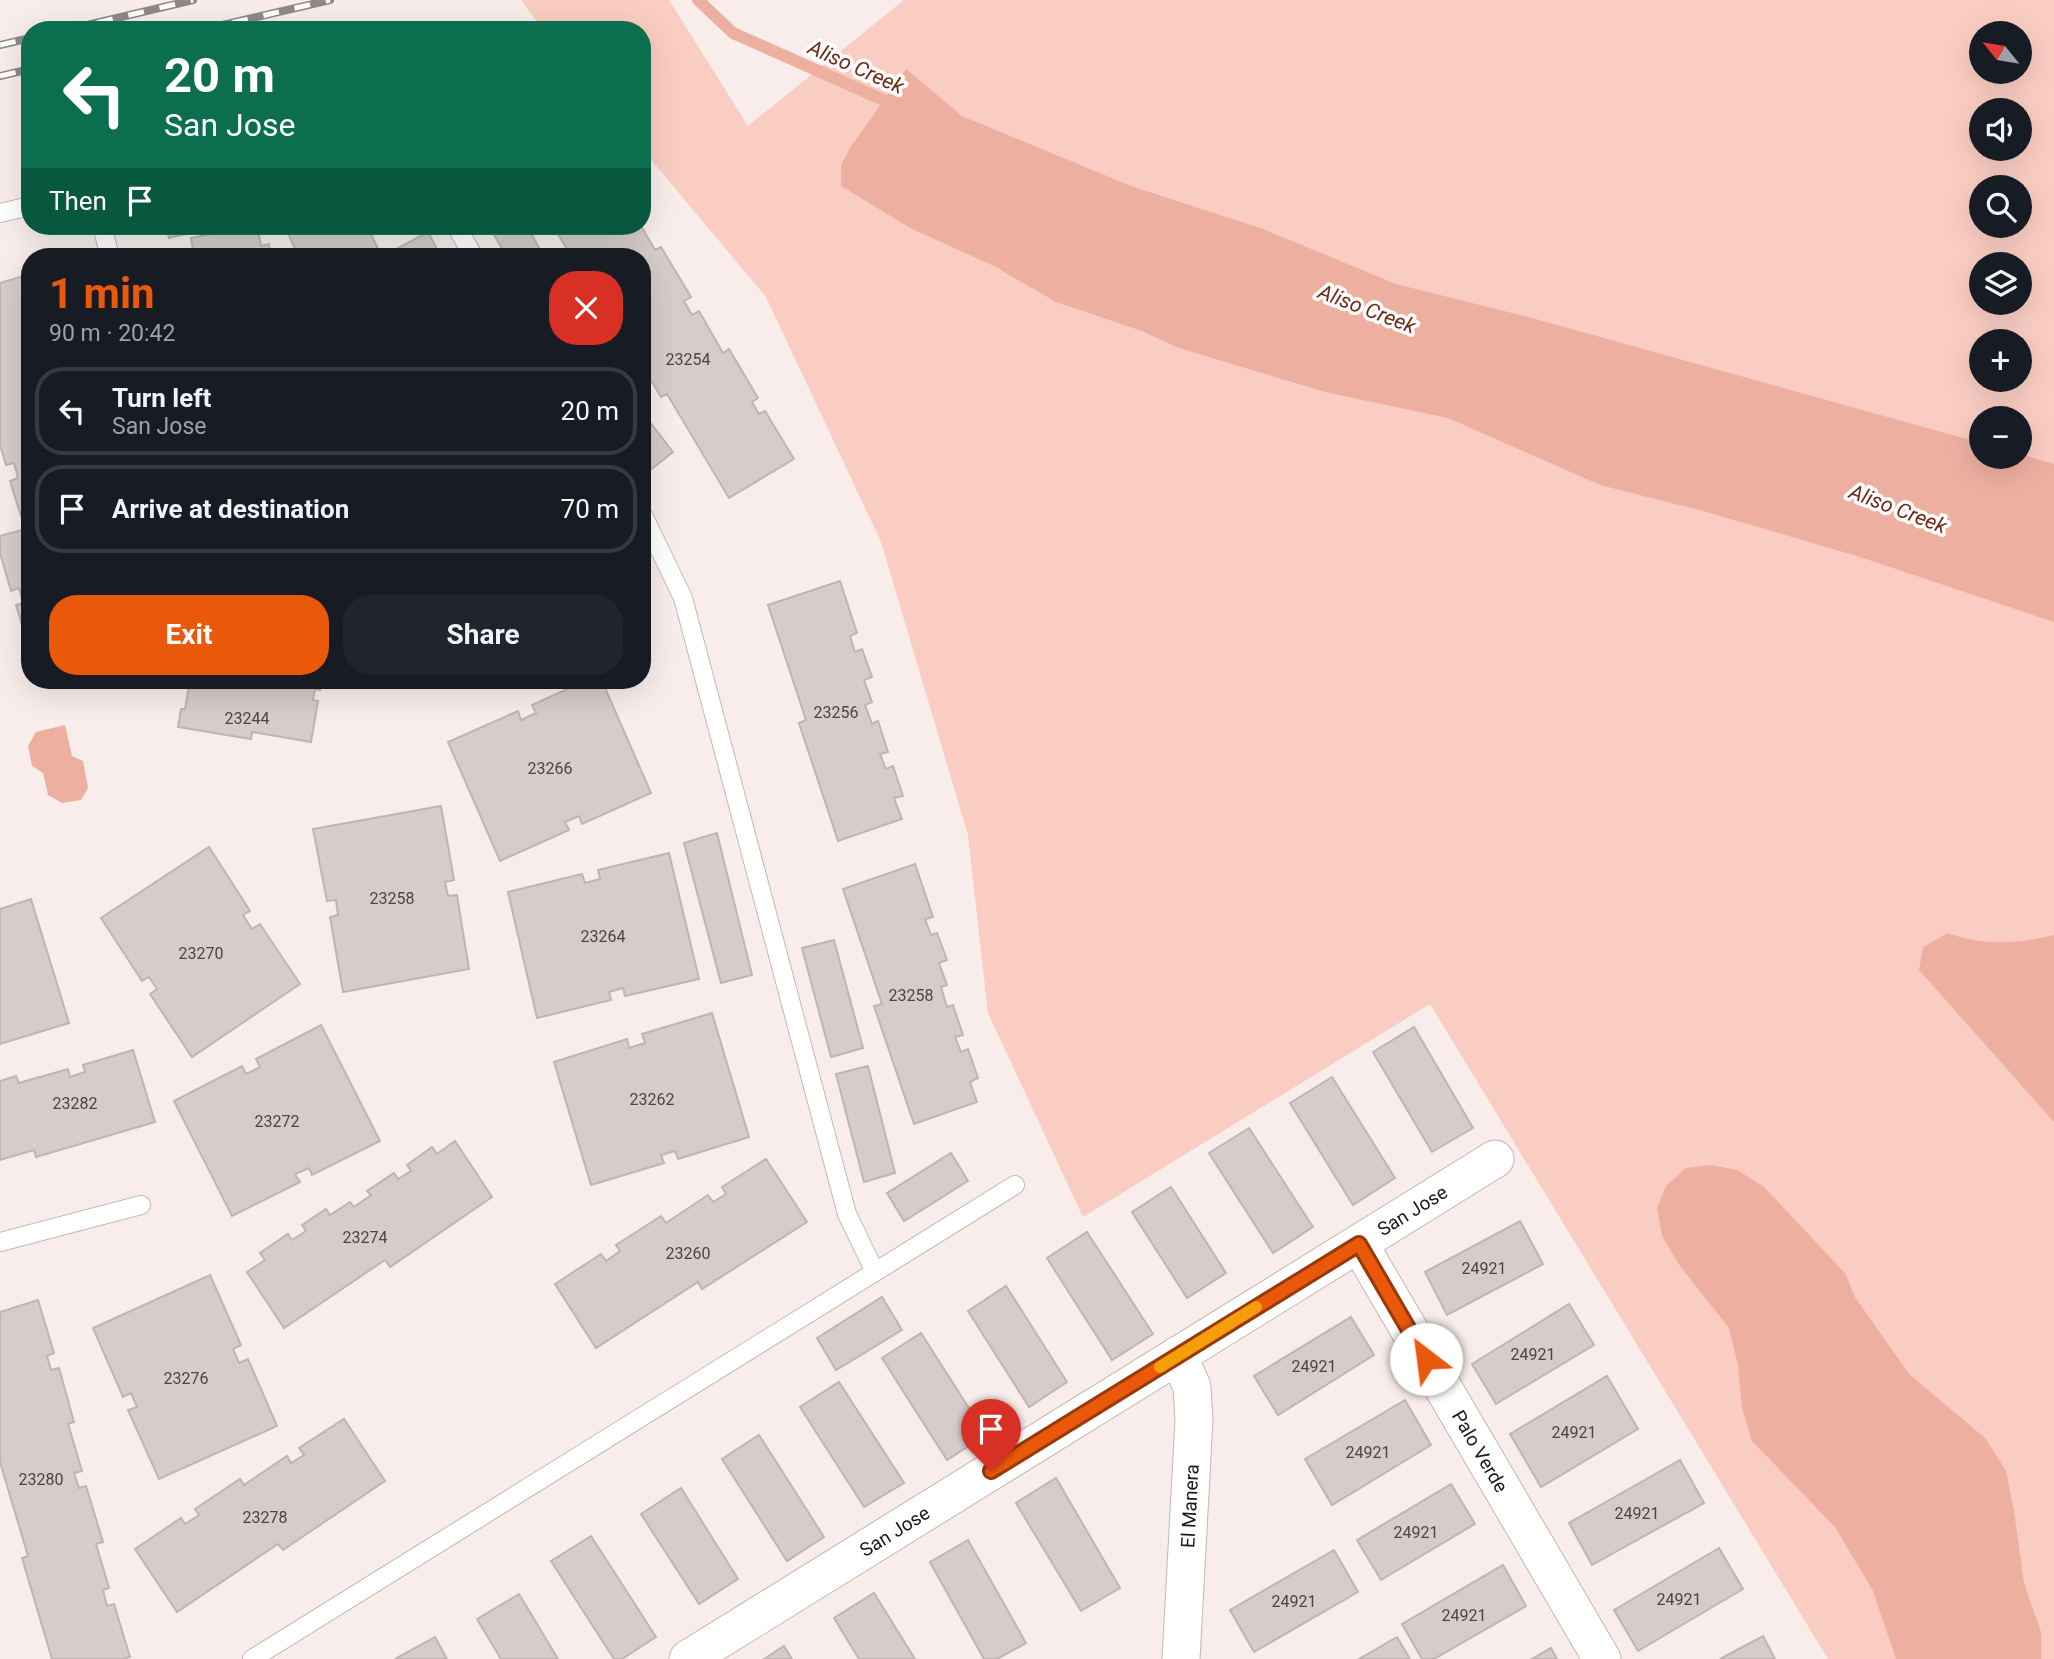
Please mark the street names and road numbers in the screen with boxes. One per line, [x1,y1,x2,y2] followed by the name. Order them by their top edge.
[1373,1180,1451,1241] street label: San Jose
[1447,1406,1513,1496] street label: Palo Verde
[1176,1463,1204,1549] street label: El Manera
[855,1501,934,1561] street label: San Jose

